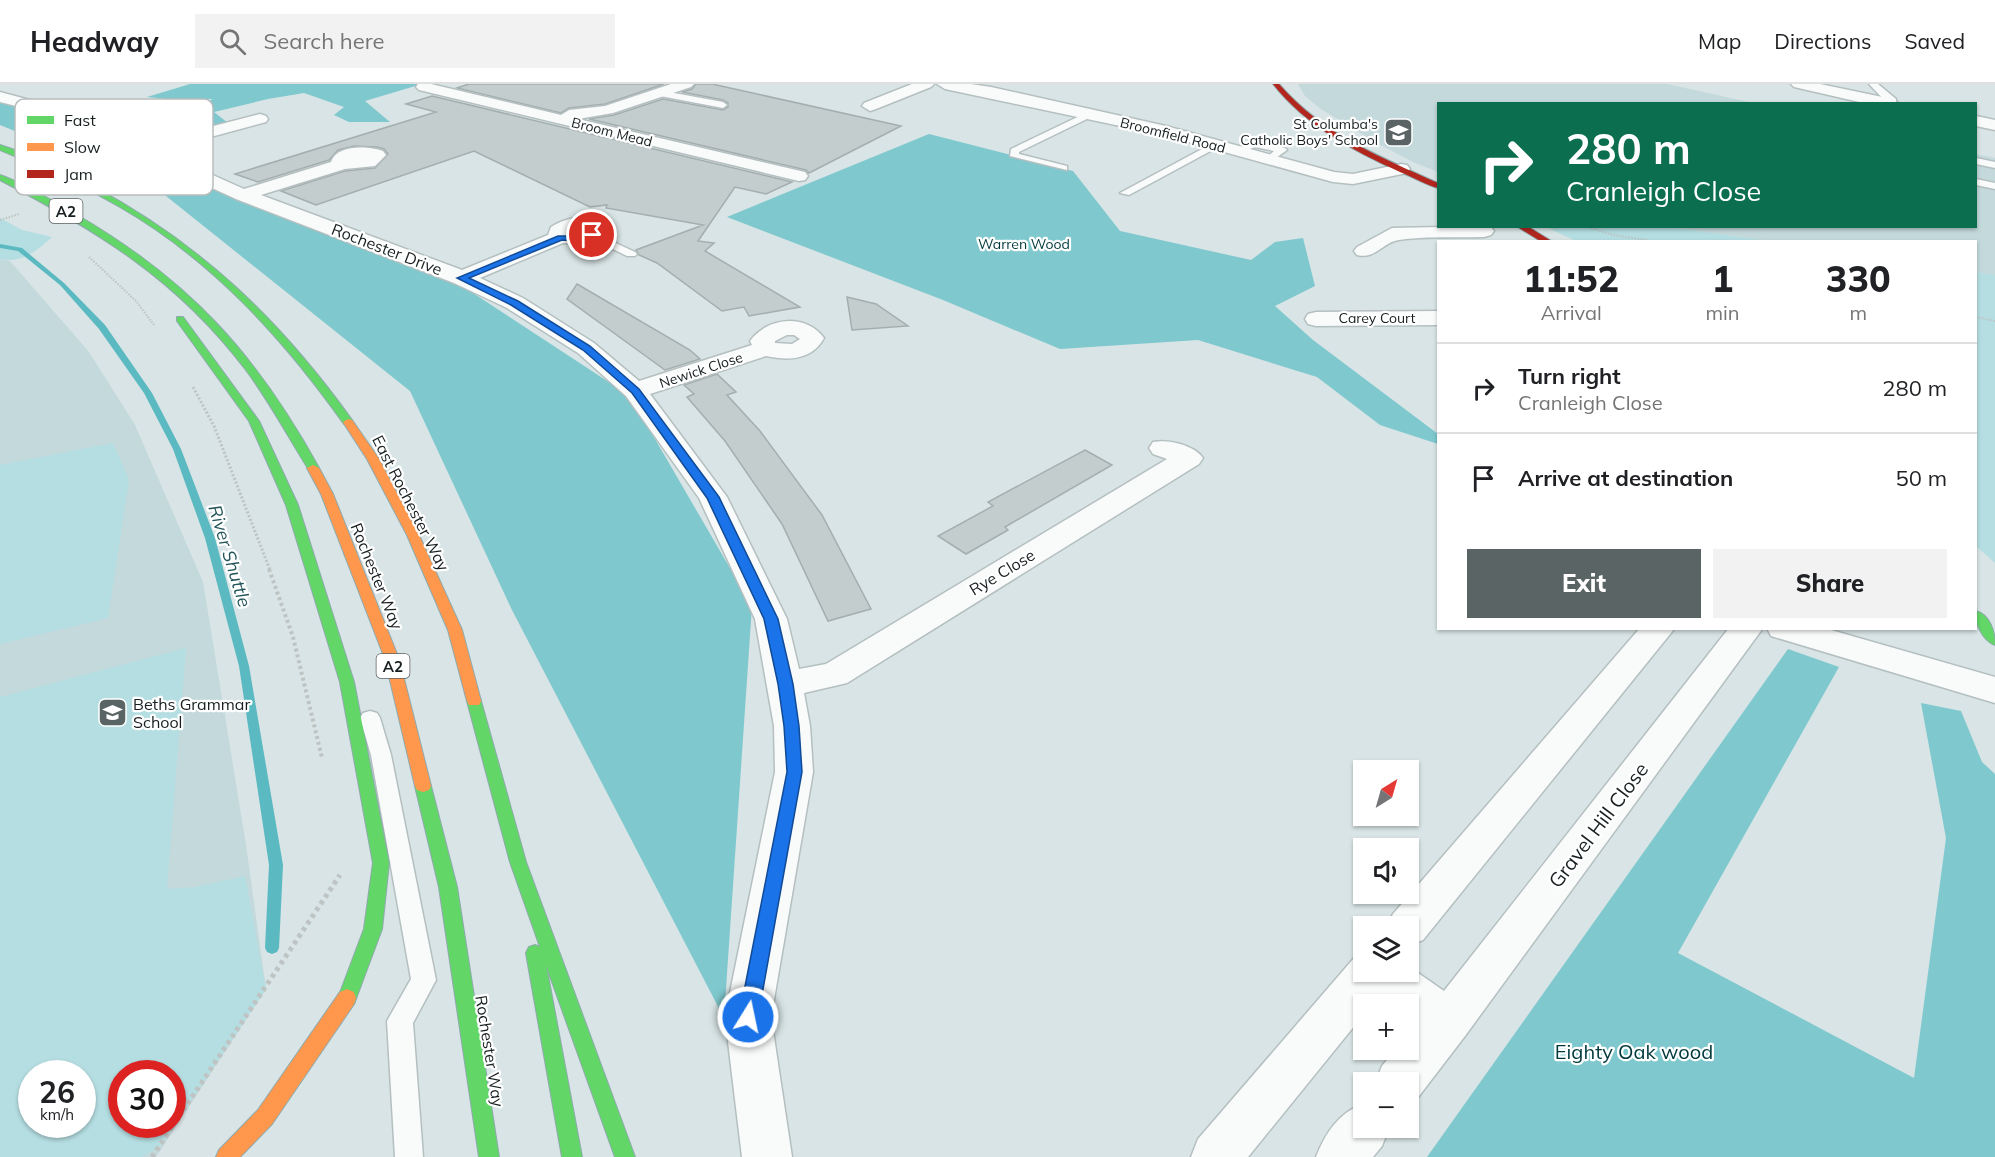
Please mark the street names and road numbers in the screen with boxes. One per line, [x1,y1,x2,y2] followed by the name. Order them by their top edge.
[570,113,654,151] street label: Broom Mead
[1118,113,1228,157] street label: Broomfield Road
[50,199,82,223] road number: A2
[329,219,445,279] street label: Rochester Drive
[1339,309,1416,327] street label: Carey Court
[657,348,745,392] street label: Newick Close
[368,432,454,575] street label: East Rochester Way
[347,520,408,633] street label: Rochester Way
[966,545,1038,599] street label: Rye Close
[376,654,410,678] road number: A2
[1543,757,1653,893] street label: Gravel Hill Close
[471,994,509,1109] street label: Rochester Way

